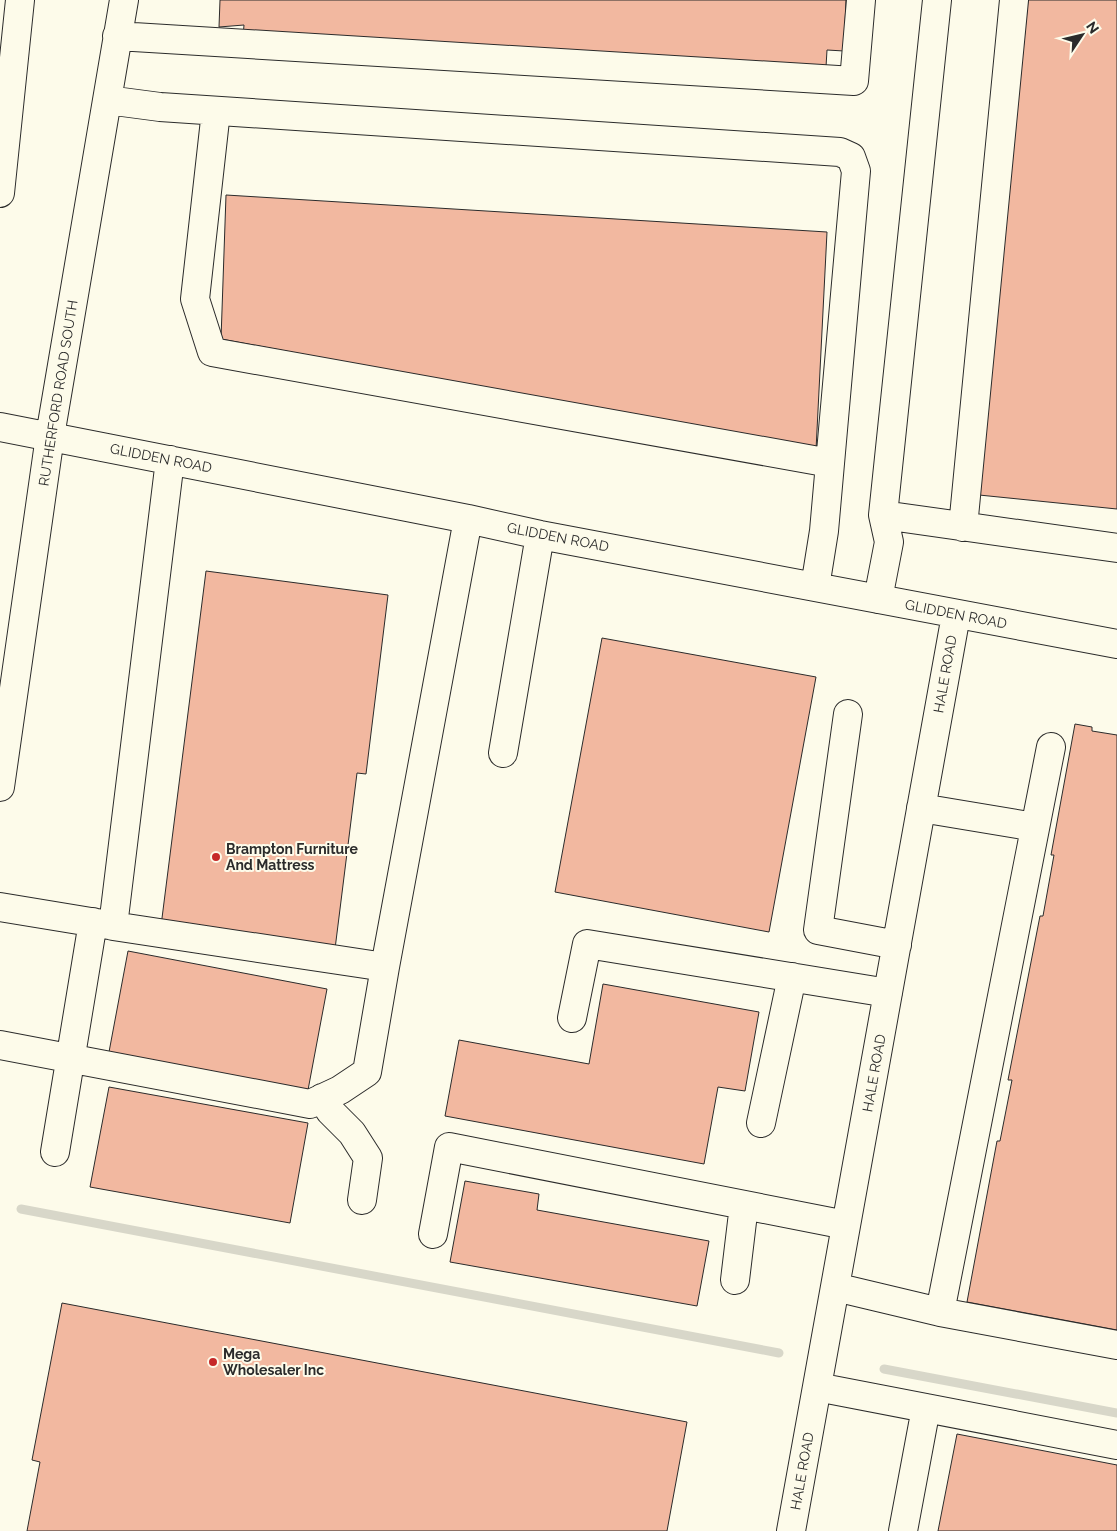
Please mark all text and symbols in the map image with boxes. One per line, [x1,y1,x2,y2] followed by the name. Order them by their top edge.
[1057,10,1107,60] north arrow
[1083,19,1102,37] text: N
[35,299,81,487] street label: RUTHERFORD ROAD SOUTH
[109,440,213,476] street label: GLIDDEN ROAD
[506,519,610,555] street label: GLIDDEN ROAD
[904,596,1008,632] street label: GLIDDEN ROAD
[930,634,960,714] street label: HALE ROAD
[226,841,359,873] place label: Brampton Furniture And Mattress
[210,851,222,863] marker: Brampton Furniture And Mattress
[859,1033,889,1113] street label: HALE ROAD
[223,1346,324,1378] place label: Mega Wholesaler Inc
[207,1356,219,1368] marker: Mega Wholesaler Inc
[787,1431,817,1511] street label: HALE ROAD

